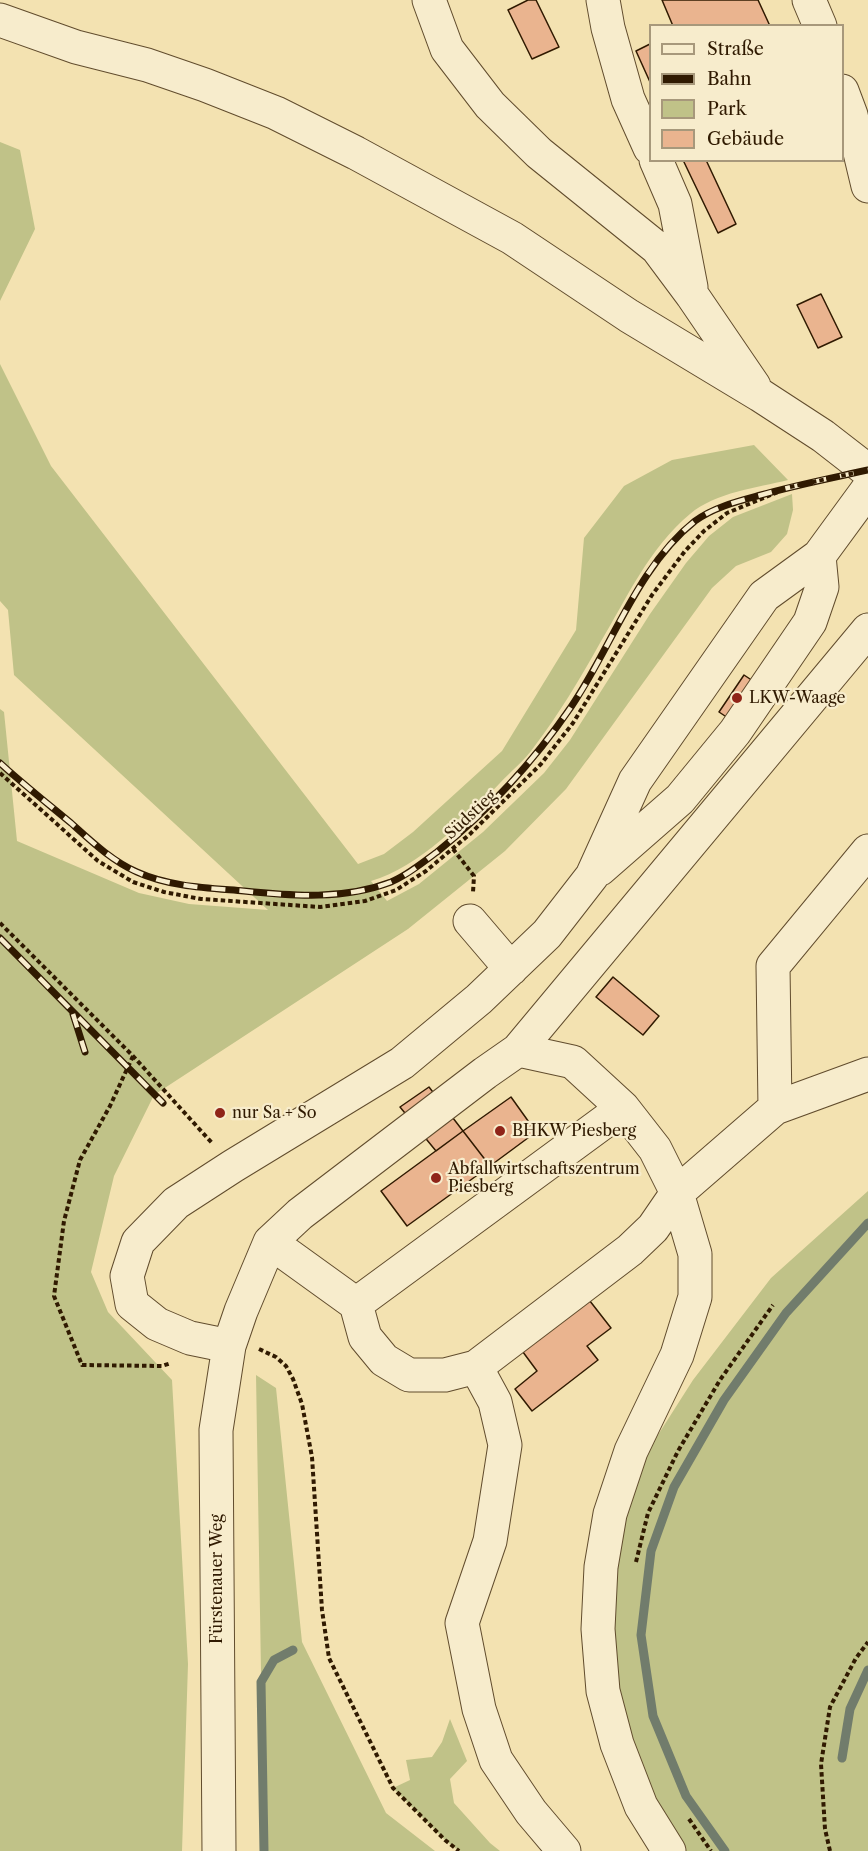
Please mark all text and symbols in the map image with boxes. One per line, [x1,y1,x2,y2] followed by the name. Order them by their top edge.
[649,24,844,162] legend
[707,38,764,60] text: Straße
[707,68,752,90] text: Bahn
[707,98,746,120] text: Park
[707,128,784,150] text: Gebäude
[749,688,845,708] place label: LKW-Waage
[730,691,744,705] marker: LKW-Waage
[441,786,501,844] street label: Südstieg
[232,1103,317,1123] place label: nur Sa + So
[213,1106,227,1120] marker: nur Sa + So
[512,1121,636,1141] place label: BHKW Piesberg
[493,1124,507,1138] marker: BHKW Piesberg
[448,1159,640,1197] place label: Abfallwirtschaftszentrum Piesberg
[429,1171,443,1185] marker: Abfallwirtschaftszentrum Piesberg
[207,1514,227,1644] street label: Fürstenauer Weg

